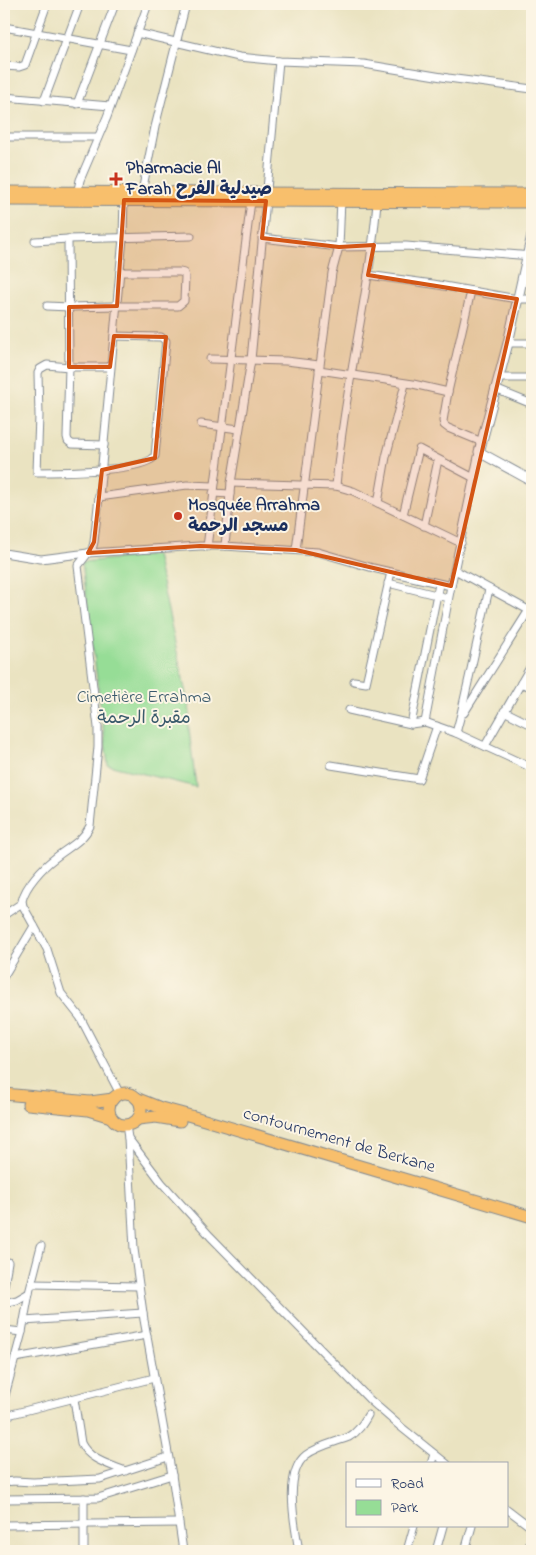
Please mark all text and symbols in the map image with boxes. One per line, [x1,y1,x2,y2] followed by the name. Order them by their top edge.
[125,156,272,203] place label: Pharmacie Al Farah صيدلية الفرح
[110,173,122,185] marker: Pharmacie Al Farah صيدلية الفرح
[188,493,320,540] place label: Mosquée Arrahma مسجد الرحمة
[172,510,184,522] marker: Mosquée Arrahma مسجد الرحمة
[77,685,211,732] park label: Cimetière Errahma مقبرة الرحمة
[240,1101,439,1181] street label: contournement de Berkane
[346,1462,508,1528] legend
[391,1473,424,1495] text: Road
[391,1497,419,1519] text: Park

